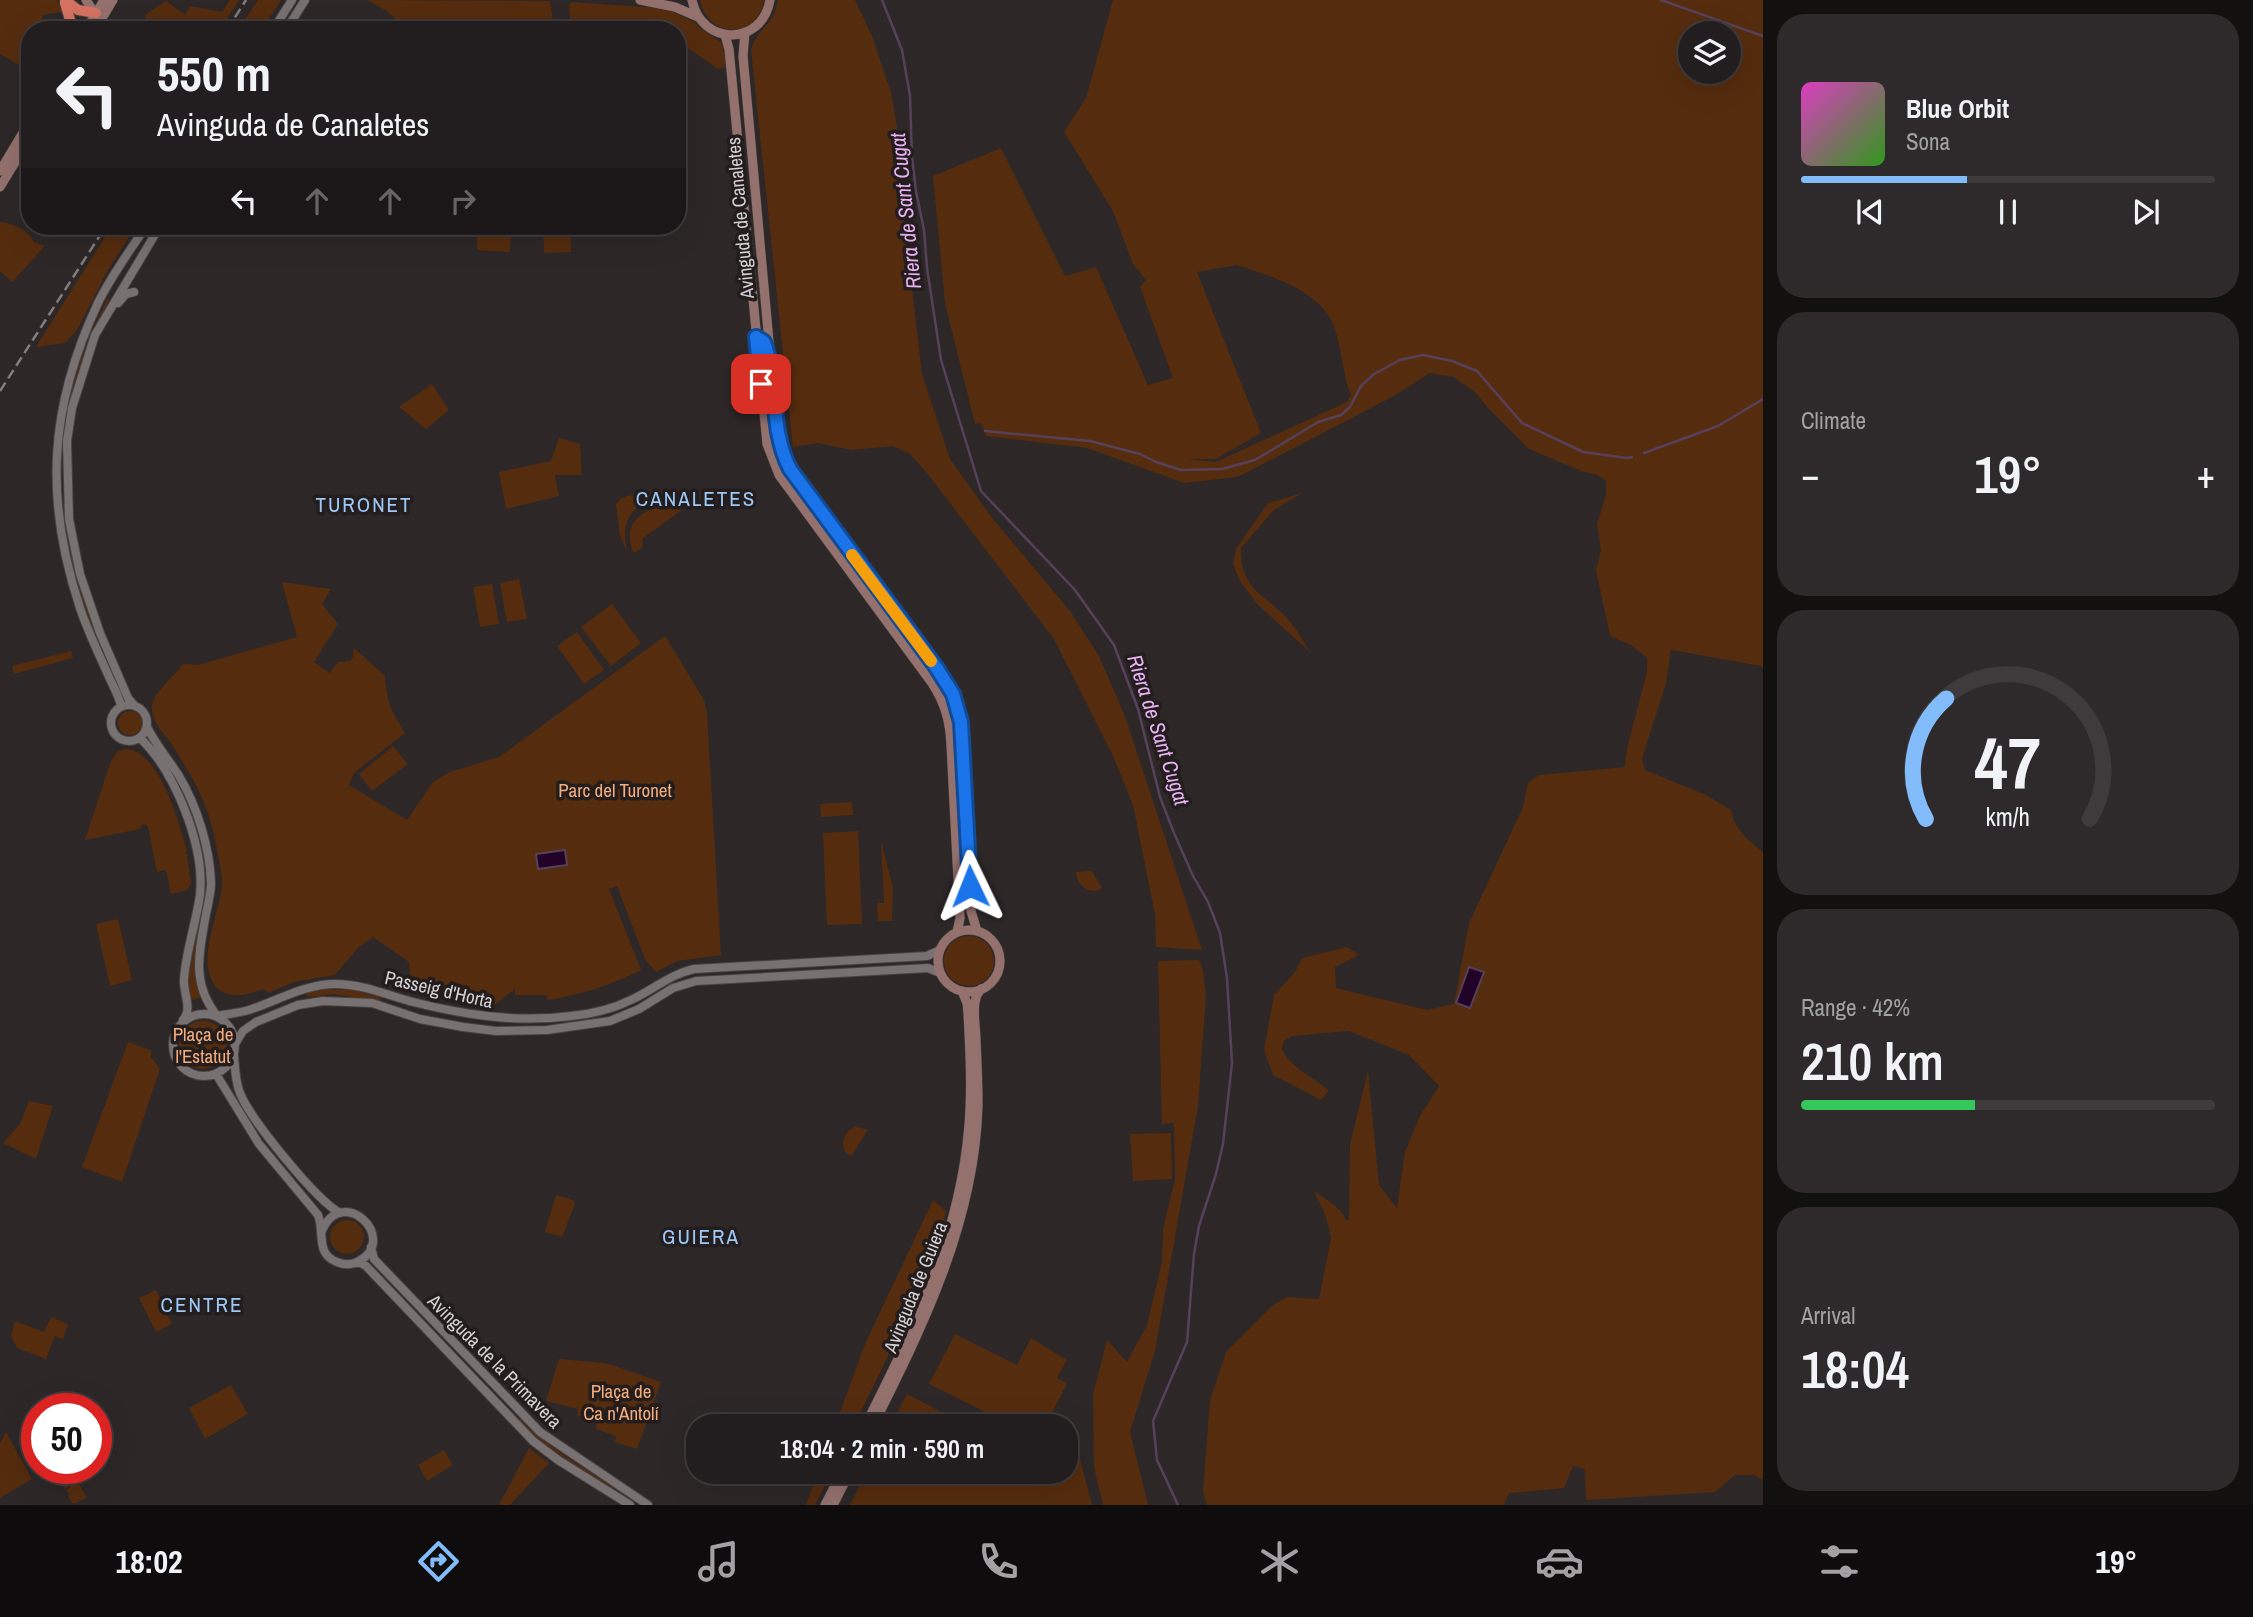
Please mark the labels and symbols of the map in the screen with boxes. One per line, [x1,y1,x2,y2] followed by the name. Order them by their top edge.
[883,130,928,291] water label: Riera de Sant Cugat
[720,136,760,301] street label: Avinguda de Canaletes
[731,354,791,414] pin
[636,484,756,513] district label: CANALETES
[315,490,413,519] district label: TURONET
[1120,651,1197,810] water label: Riera de Sant Cugat
[558,777,672,803] park label: Parc del Turonet
[933,849,1007,923] position arrow
[382,964,496,1014] street label: Passeig d'Horta
[173,1021,233,1069] park label: Plaça de l'Estatut
[876,1217,953,1357] street label: Avinguda de Guiera
[662,1222,740,1251] district label: GUIERA
[422,1288,568,1434] street label: Avinguda de la Primavera
[161,1290,243,1319] district label: CENTRE
[583,1378,660,1426] park label: Plaça de Ca n'Antolí
[21,1393,112,1484] speed limit sign: 50

